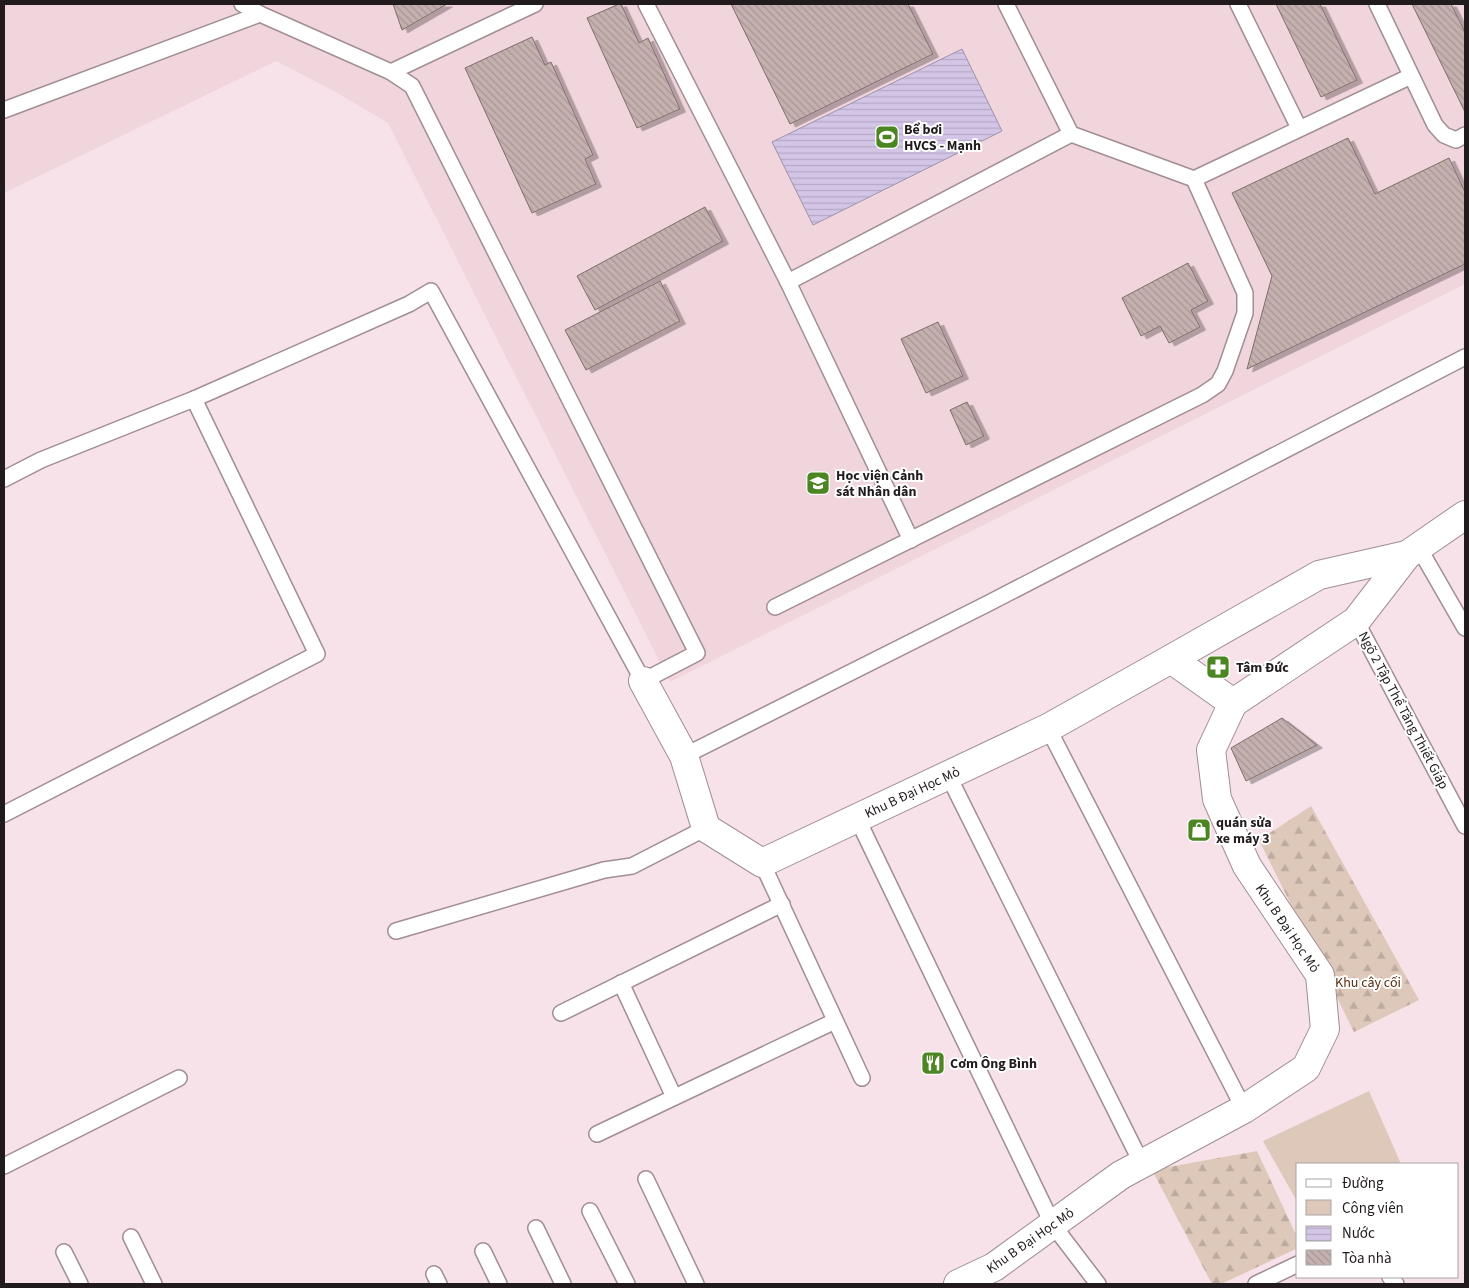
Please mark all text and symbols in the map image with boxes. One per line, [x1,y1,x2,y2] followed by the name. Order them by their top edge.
[904,120,981,156] place label: Bể bơi HVCS - Mạnh
[874,124,900,150] sports icon: Bể bơi HVCS - Mạnh
[836,466,923,502] place label: Học viện Cảnh sát Nhân dân
[805,470,831,496] school or university icon: Học viện Cảnh sát Nhân dân
[1353,628,1453,793] street label: Ngõ 2 Tập Thể Tăng Thiết Giáp
[1205,654,1231,680] pharmacy icon: Tâm Đức
[1236,658,1289,678] place label: Tâm Đức
[862,762,963,824] street label: Khu B Đại Học Mỏ
[1216,813,1272,849] place label: quán sửa xe máy 3
[1186,817,1212,843] shop icon: quán sửa xe máy 3
[1250,880,1324,977] street label: Khu B Đại Học Mỏ
[1335,973,1401,993] park label: Khu cây cối
[920,1050,946,1076] restaurant icon: Cơm Ông Bình
[950,1054,1037,1074] place label: Cơm Ông Bình
[1296,1163,1459,1278] legend
[1342,1173,1384,1194] text: Đường
[1342,1198,1404,1219] text: Công viên
[983,1203,1079,1279] street label: Khu B Đại Học Mỏ
[1342,1223,1375,1244] text: Nước
[1342,1248,1391,1269] text: Tòa nhà

